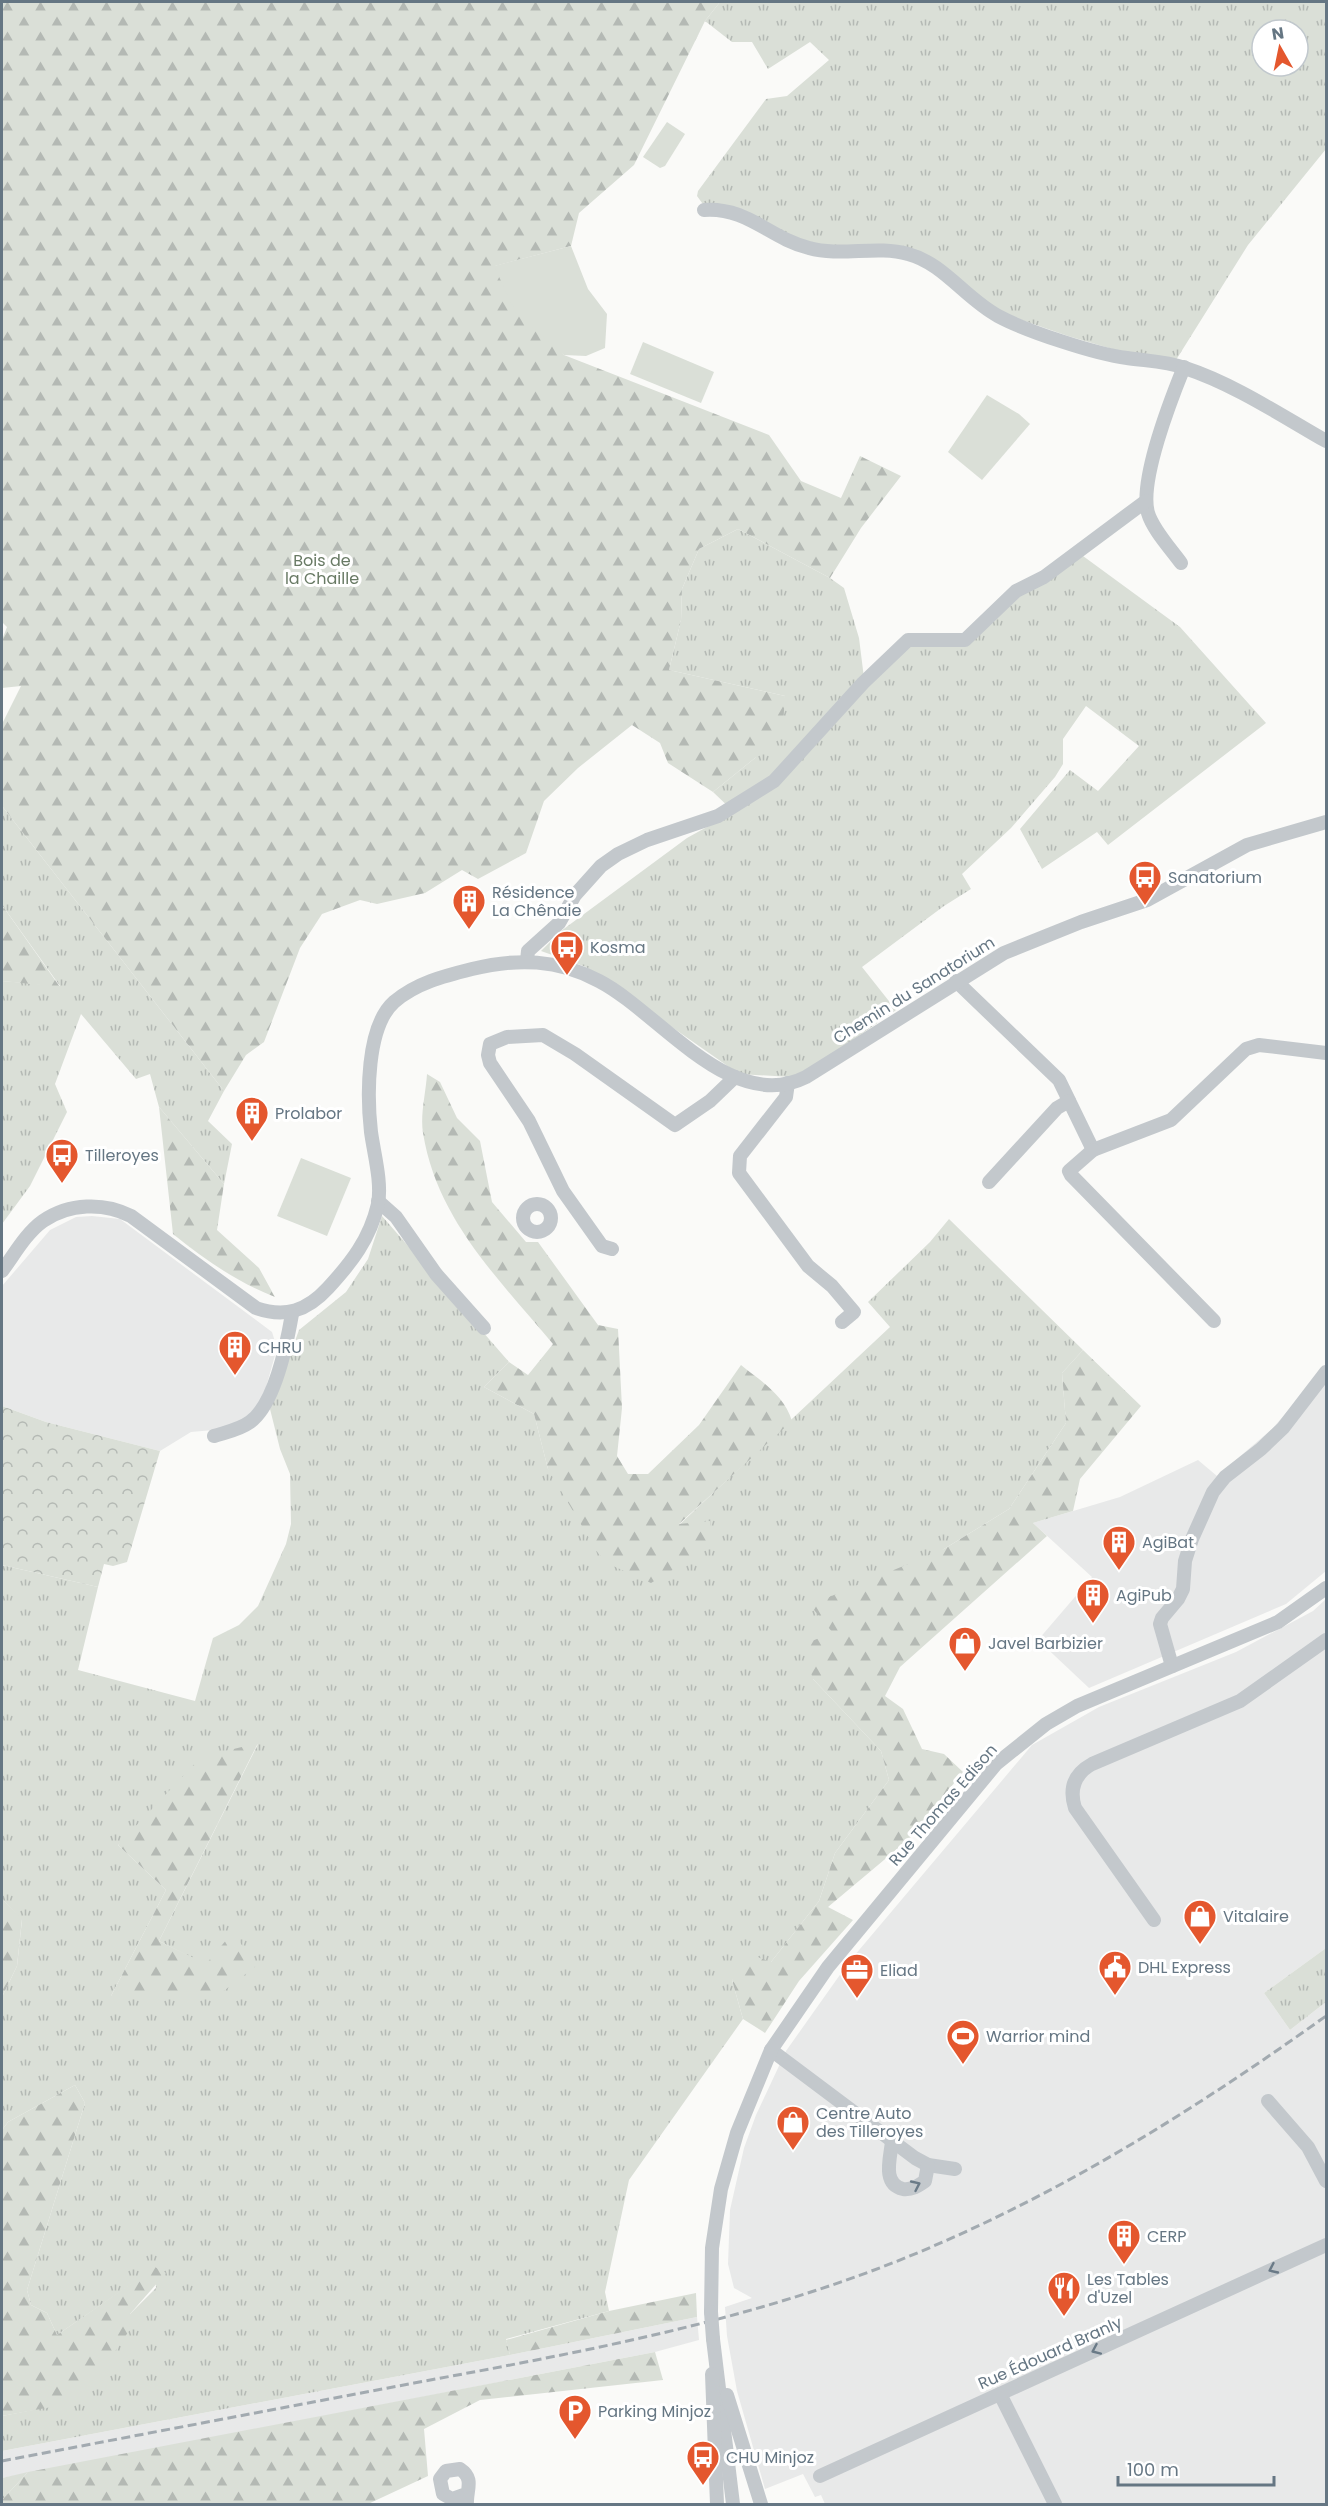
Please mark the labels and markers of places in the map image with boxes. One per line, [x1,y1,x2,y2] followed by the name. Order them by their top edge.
[1127,859,1163,906] bus stop icon: Sanatorium
[1168,866,1262,889] place label: Sanatorium
[492,881,582,922] place label: Résidence La Chênaie
[451,883,487,930] building icon: Résidence La Chênaie
[549,929,585,976] bus stop icon: Kosma
[590,936,645,959] place label: Kosma
[234,1095,270,1142] building icon: Prolabor
[275,1102,342,1125] place label: Prolabor
[44,1137,80,1184] bus stop icon: Tilleroyes
[85,1144,159,1167] place label: Tilleroyes
[217,1329,253,1376] building icon: CHRU
[258,1336,302,1359] place label: CHRU
[1101,1524,1137,1571] building icon: AgiBat
[1142,1531,1194,1554] place label: AgiBat
[1075,1577,1111,1624] building icon: AgiPub
[1116,1584,1172,1607] place label: AgiPub
[947,1625,983,1672] shop icon: Javel Barbizier
[988,1632,1103,1655] place label: Javel Barbizier
[1182,1898,1218,1945] shop icon: Vitalaire
[1223,1905,1289,1928] place label: Vitalaire
[1097,1949,1133,1996] public building icon: DHL Express
[839,1952,875,1999] office icon: Eliad
[1138,1956,1231,1979] place label: DHL Express
[880,1959,918,1982] place label: Eliad
[945,2018,981,2065] sports icon: Warrior mind
[986,2025,1090,2048] place label: Warrior mind
[816,2102,923,2143] place label: Centre Auto des Tilleroyes
[775,2104,811,2151] shop icon: Centre Auto des Tilleroyes
[1106,2218,1142,2265] building icon: CERP
[1147,2225,1187,2248] place label: CERP
[1087,2268,1169,2309] place label: Les Tables d'Uzel
[1046,2270,1082,2317] restaurant icon: Les Tables d'Uzel
[557,2393,593,2440] parking icon: Parking Minjoz
[598,2400,711,2423] place label: Parking Minjoz
[685,2439,721,2486] bus stop icon: CHU Minjoz
[726,2446,814,2469] place label: CHU Minjoz

